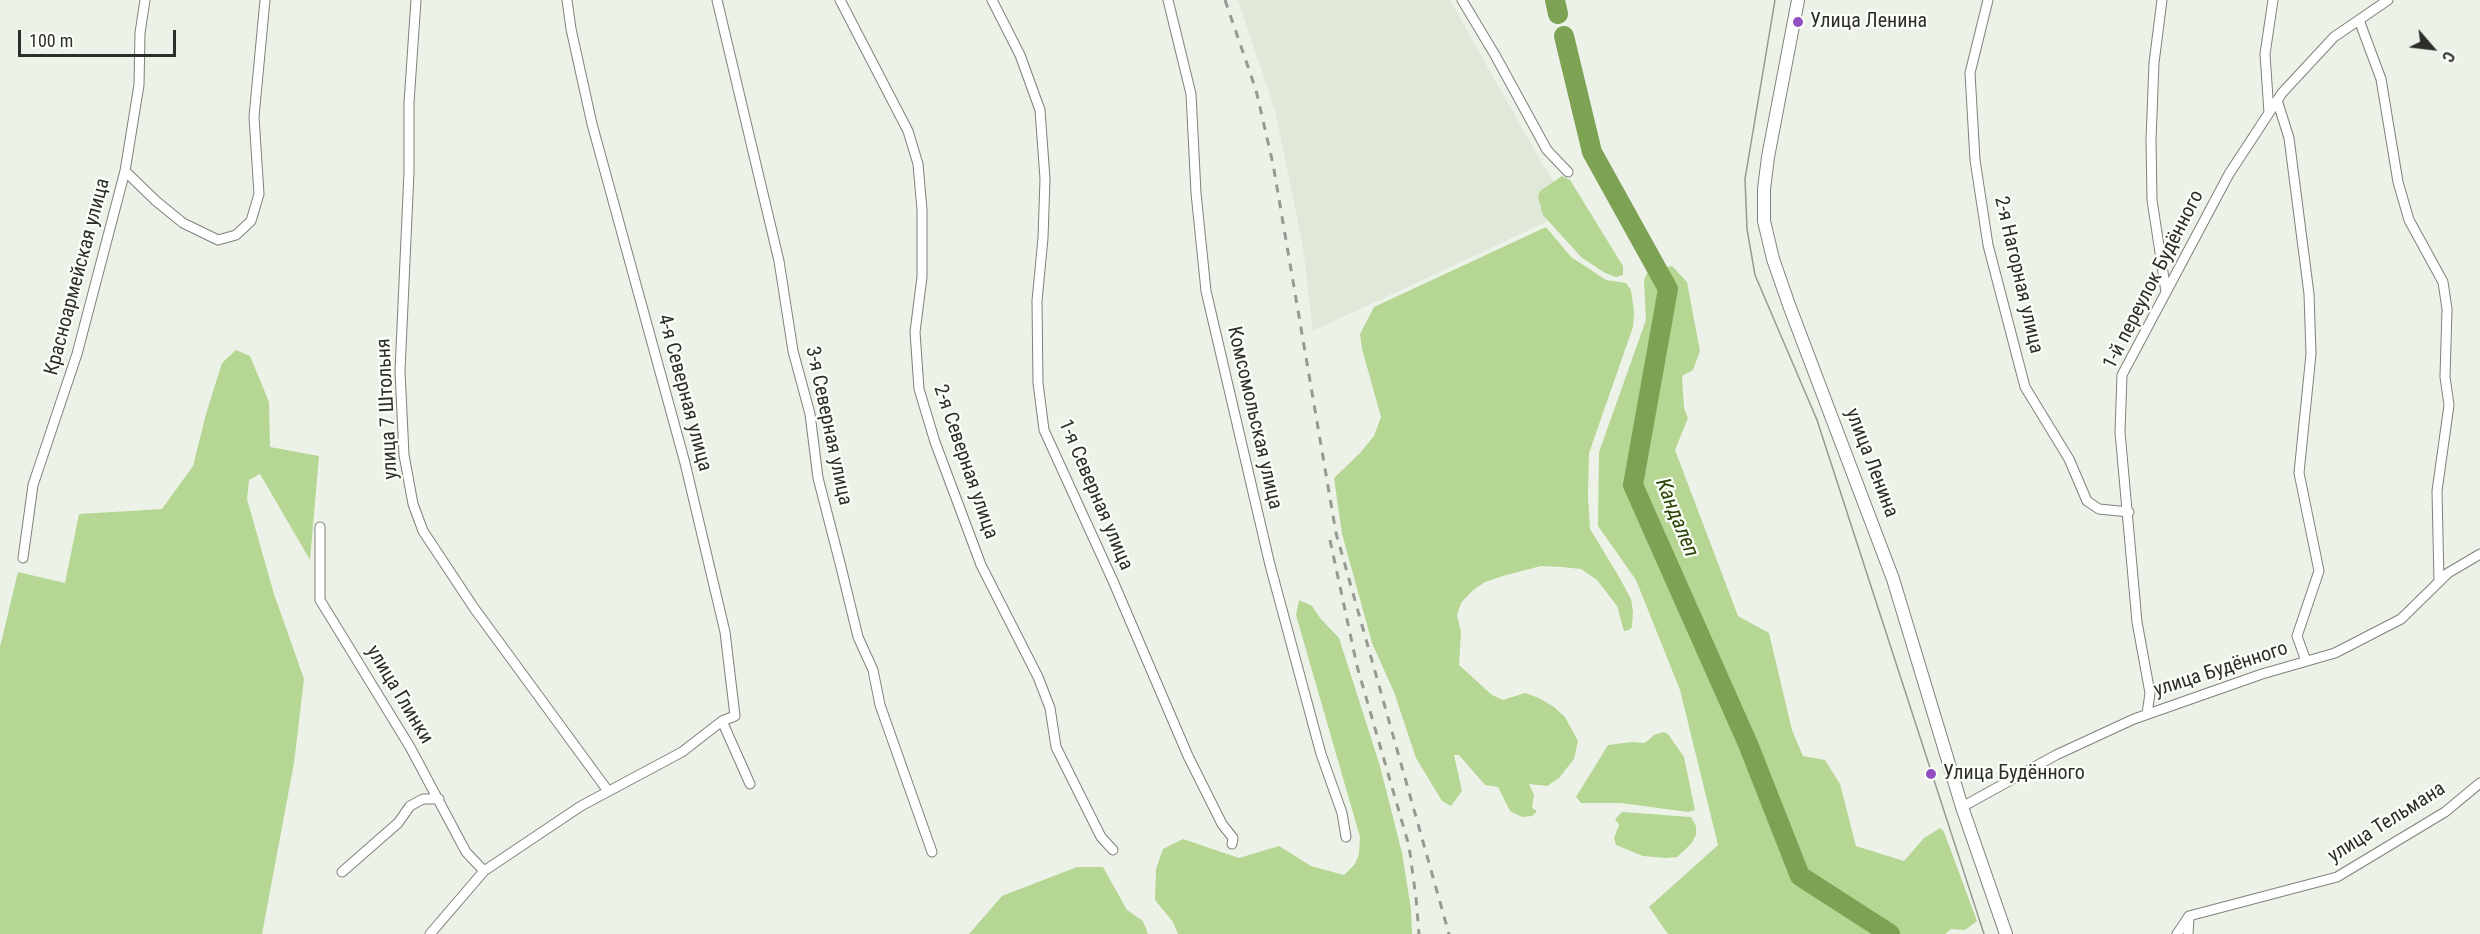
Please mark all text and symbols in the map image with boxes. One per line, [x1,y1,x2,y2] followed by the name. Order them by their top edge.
[1810,10,1927,34] place label: Улица Ленина
[1791,15,1805,29] marker: Улица Ленина
[21,18,178,56] scale bar
[2402,18,2462,78] north arrow
[29,30,73,51] text: 100 m
[2438,48,2459,65] text: С
[40,176,116,378] street label: Красноармейская улица
[2099,187,2209,373] street label: 1-й переулок Будённого
[1988,194,2048,356] street label: 2-я Нагорная улица
[652,312,716,474] street label: 4-я Северная улица
[1221,324,1287,512] street label: Комсомольская улица
[372,338,404,480] street label: улица 7 Штольня
[799,345,857,507] street label: 3-я Северная улица
[927,382,1003,542] street label: 2-я Северная улица
[1839,405,1903,521] street label: улица Ленина
[1052,416,1138,574] street label: 1-я Северная улица
[1649,475,1703,561] water label: Кандалеп
[2151,637,2291,703] street label: улица Будённого
[360,641,438,749] street label: улица Глинки
[1943,762,2085,786] place label: Улица Будённого
[1924,767,1938,781] marker: Улица Будённого
[2324,777,2450,869] street label: улица Тельмана

